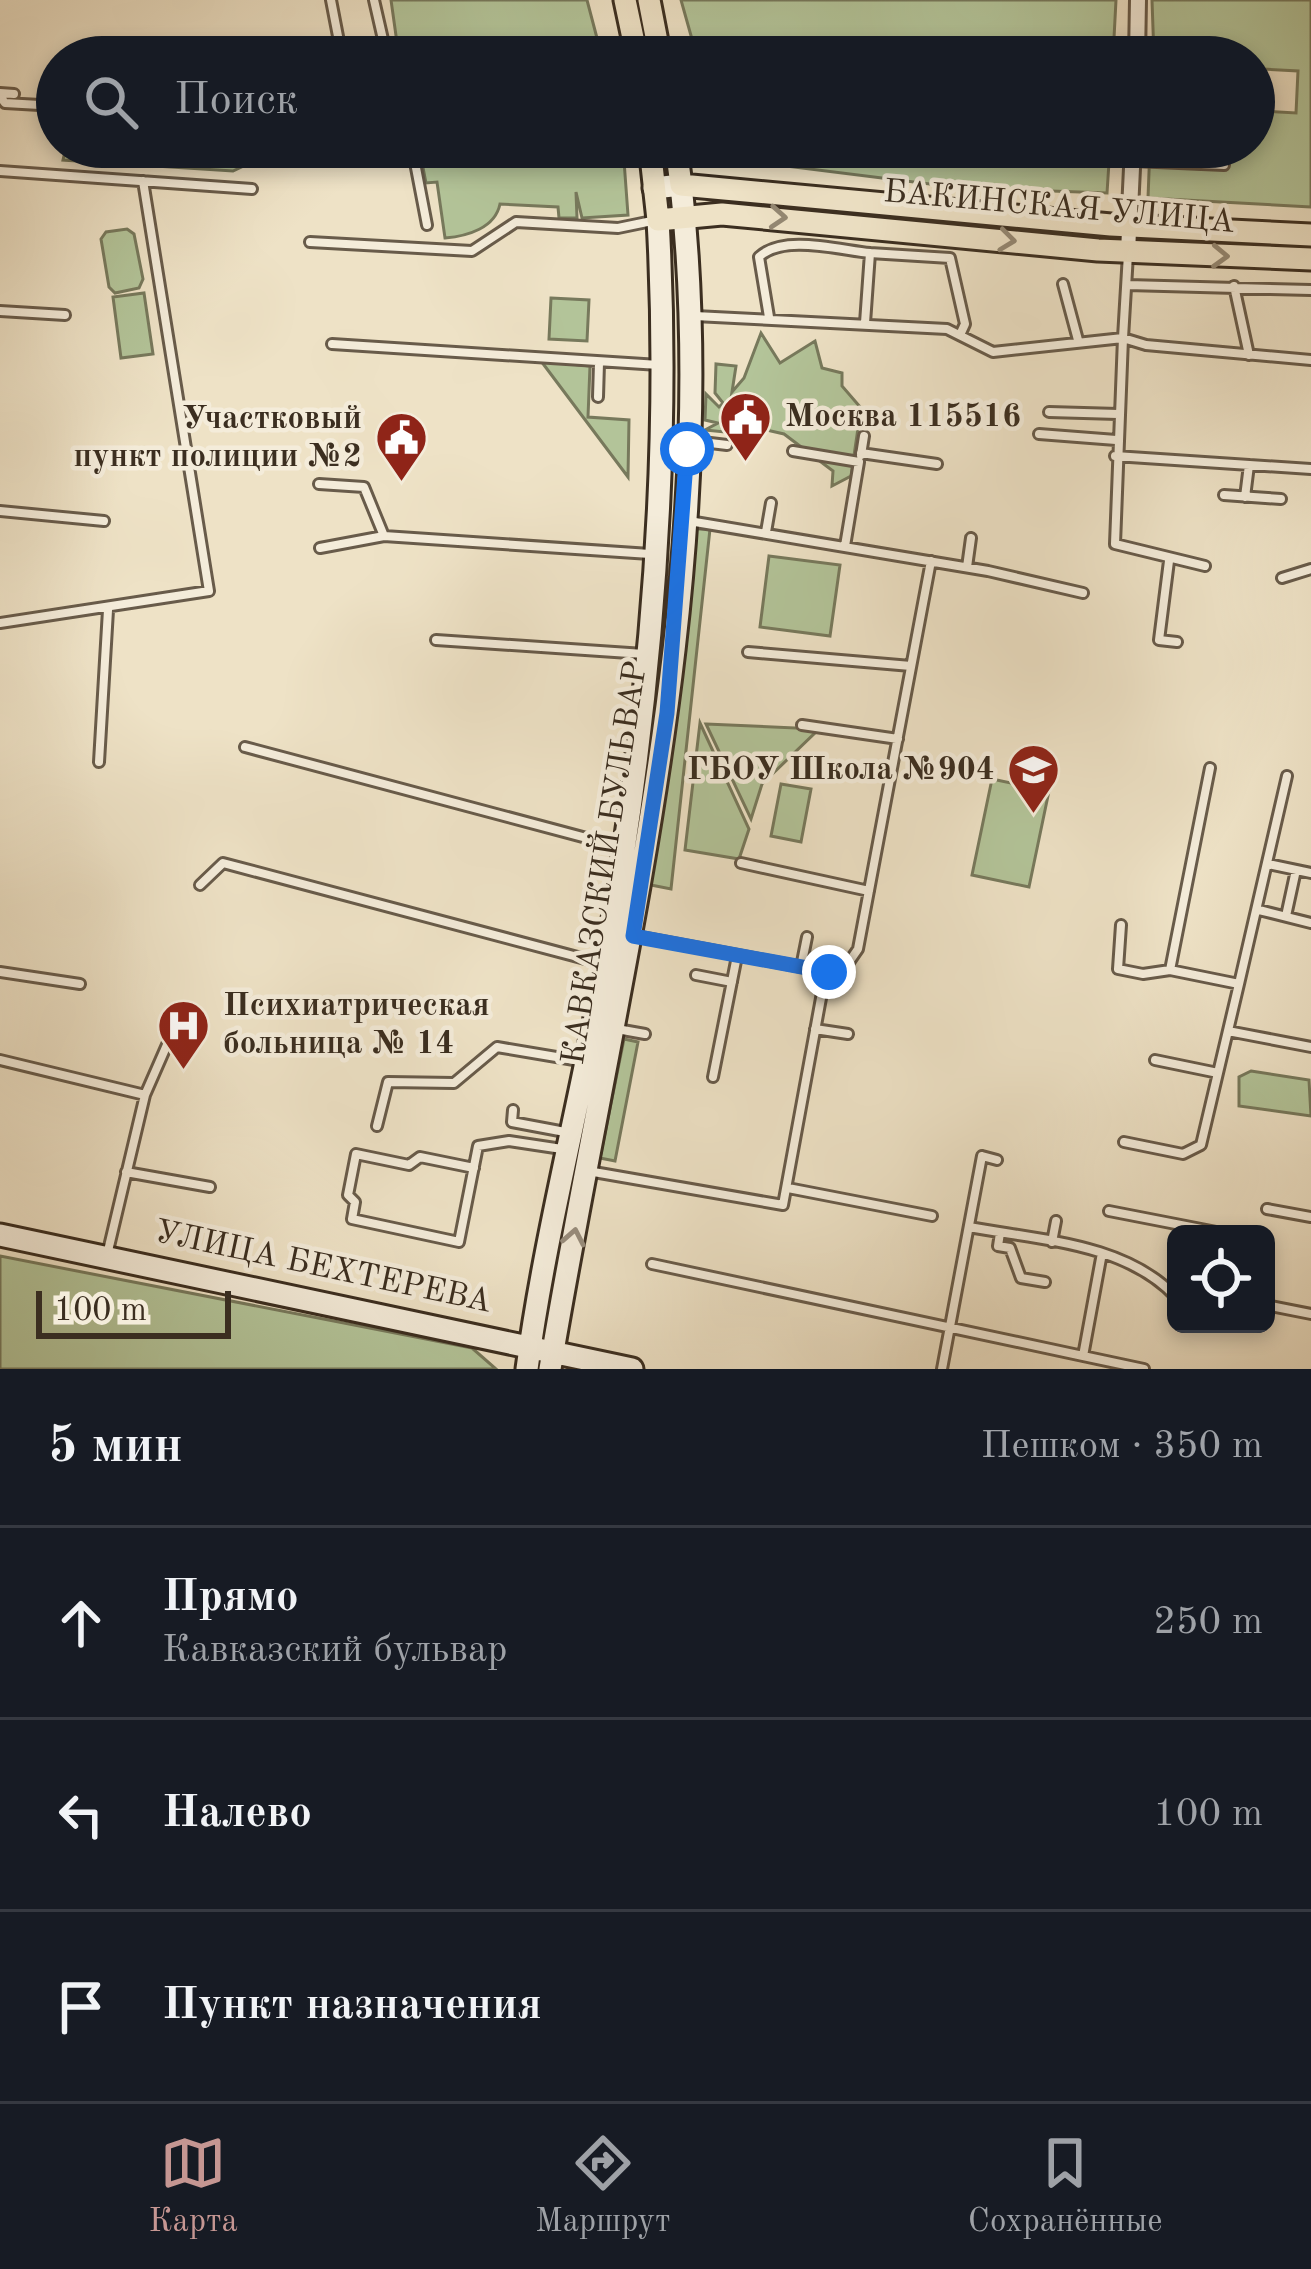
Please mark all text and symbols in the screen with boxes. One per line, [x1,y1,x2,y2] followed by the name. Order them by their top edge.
[36,36,1275,168] search box
[78,69,144,135] icon: search
[174,79,298,124] text: Поиск
[882,176,1236,240] street label: БАКИНСКАЯ УЛИЦА
[769,204,788,230] one-way arrow
[997,227,1016,253] one-way arrow
[1211,242,1230,268] one-way arrow
[718,389,774,463] public building icon: Москва 115516
[785,401,1021,434] place label: Москва 115516
[74,403,362,474] place label: Участковый пункт полиции №2
[373,410,429,484] public building icon: Участковый пункт полиции №2
[660,422,714,476] route start
[550,658,654,1067] street label: КАВКАЗСКИЙ БУЛЬВАР
[1006,742,1062,816] school or university icon: ГБОУ Школа №904
[687,754,995,787] place label: ГБОУ Школа №904
[802,945,856,999] route end
[223,990,490,1061] place label: Психиатрическая больница № 14
[156,997,212,1071] hospital icon: Психиатрическая больница № 14
[152,1216,494,1320] street label: УЛИЦА БЕХТЕРЕВА
[1167,1225,1275,1333] map controls
[1167,1225,1275,1333] button: locate
[560,1227,586,1247] one-way arrow
[36,1285,231,1338] scale bar
[54,1295,147,1328] text: 100 m
[48,1422,183,1473] text: 5 мин
[981,1427,1263,1466] text: Пешком · 350 m
[162,1576,299,1621] text: Прямо
[48,1590,114,1656] icon: ahead
[1153,1603,1263,1642] text: 250 m
[162,1631,507,1670] text: Кавказский бульвар
[48,1782,114,1848] icon: left
[162,1792,312,1837] text: Налево
[1153,1795,1263,1834] text: 100 m
[48,1974,114,2040] icon: arrive
[162,1984,542,2029] text: Пункт назначения
[149,2130,238,2243] tab: Карта
[535,2130,671,2243] tab: Маршрут
[968,2130,1162,2243] tab: Сохранённые

